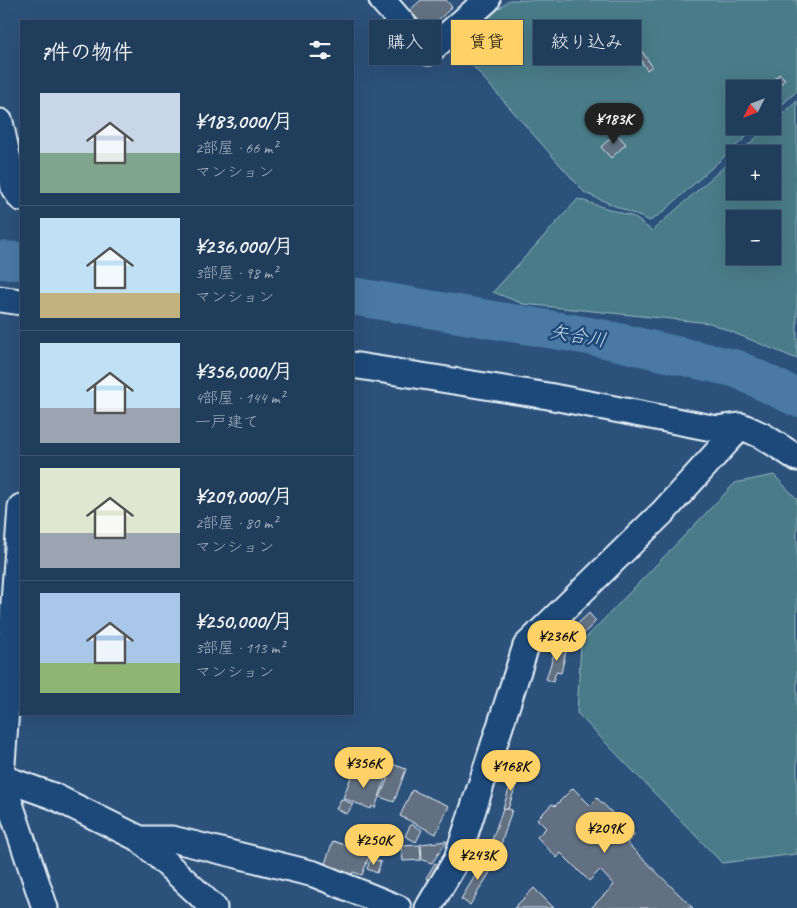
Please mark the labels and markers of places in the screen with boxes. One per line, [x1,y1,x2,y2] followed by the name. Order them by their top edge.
[579,102,649,145] pin: ¥183K
[522,620,592,662] pin: ¥236K
[329,746,399,789] pin: ¥356K
[476,750,546,792] pin: ¥168K
[570,812,640,854] pin: ¥209K
[339,824,409,866] pin: ¥250K
[443,838,513,881] pin: ¥243K

